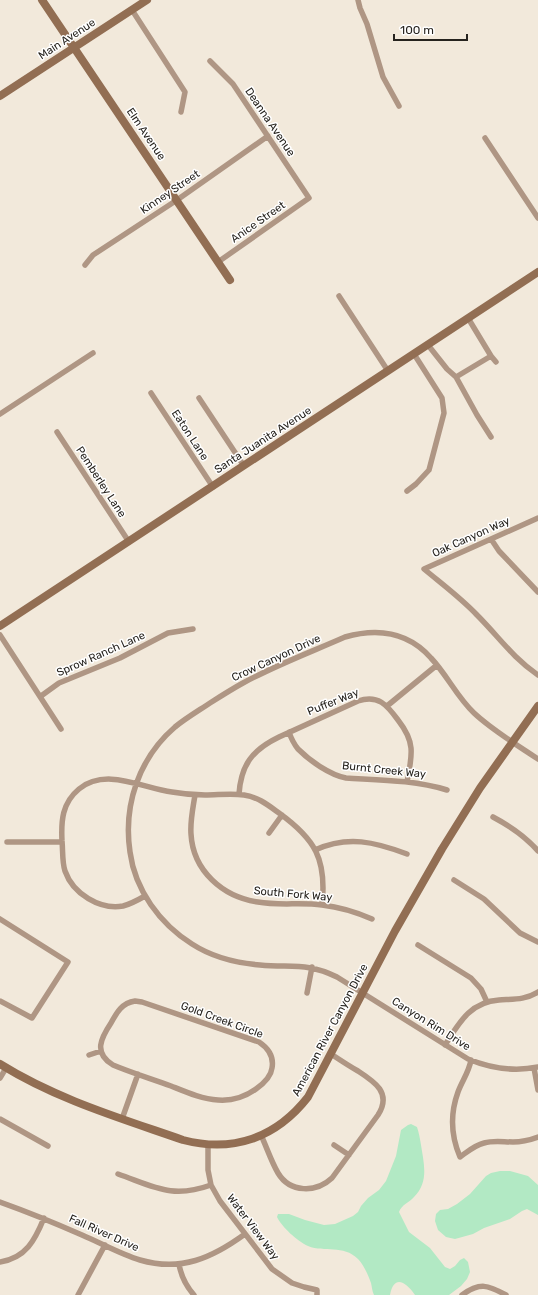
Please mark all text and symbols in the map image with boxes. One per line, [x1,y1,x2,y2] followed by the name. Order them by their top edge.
[36,16,98,62] street label: Main Avenue
[394,16,467,42] scale bar
[400,23,434,37] text: 100 m
[242,85,298,159] street label: Deanna Avenue
[124,105,168,163] street label: Elm Avenue
[138,167,203,217] street label: Kinney Street
[228,198,288,246] street label: Anice Street
[212,404,314,476] street label: Santa Juanita Avenue
[169,407,211,463] street label: Eaton Lane
[73,444,129,520] street label: Pemberley Lane
[430,514,512,560] street label: Oak Canyon Way
[55,629,147,679] street label: Sprow Ranch Lane
[229,632,323,684] street label: Crow Canyon Drive
[305,686,361,718] street label: Puffer Way
[341,759,427,781] street label: Burnt Creek Way
[253,884,333,904] street label: South Fork Way
[289,962,371,1098] street label: American River Canyon Drive
[389,995,473,1053] street label: Canyon Rim Drive
[179,999,265,1041] street label: Gold Creek Circle
[224,1192,282,1262] street label: Water View Way
[67,1212,141,1254] street label: Fall River Drive

